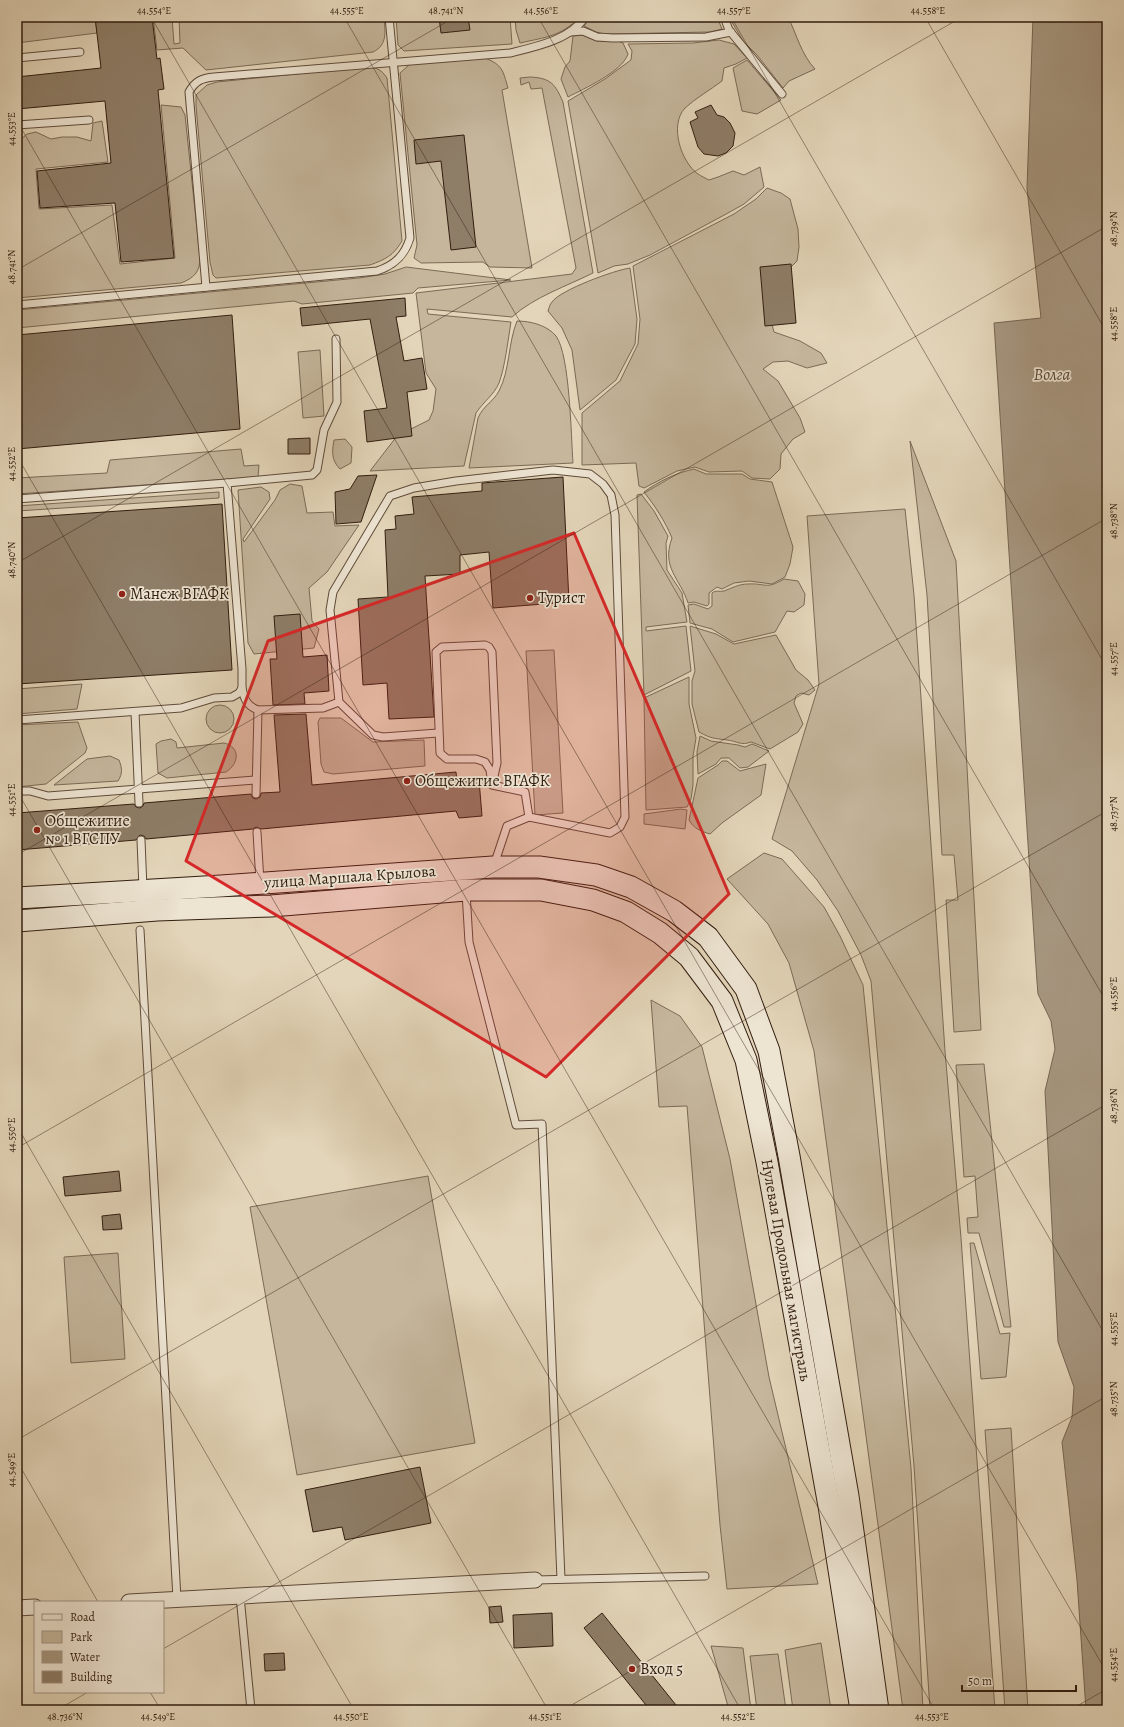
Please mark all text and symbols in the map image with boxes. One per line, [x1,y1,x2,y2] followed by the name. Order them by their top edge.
[137,4,171,17] text: 44.554°E
[330,4,364,17] text: 44.555°E
[429,4,463,17] text: 48.741°N
[524,4,558,17] text: 44.556°E
[717,4,751,17] text: 44.557°E
[911,4,945,17] text: 44.558°E
[5,112,18,146] text: 44.553°E
[1107,211,1120,247] text: 48.739°N
[5,250,18,284] text: 48.741°N
[1107,307,1120,341] text: 44.558°E
[1034,363,1070,386] water label: Волга
[5,447,18,481] text: 44.552°E
[1107,503,1120,539] text: 48.738°N
[5,542,18,578] text: 48.740°N
[130,583,230,605] place label: Манеж ВГАФК
[538,587,585,609] place label: Турист
[117,589,127,599] marker: Манеж ВГАФК
[525,593,535,603] marker: Турист
[1107,642,1120,676] text: 44.557°E
[415,770,550,792] place label: Общежитие ВГАФК
[402,776,412,786] marker: Общежитие ВГАФК
[5,783,18,817] text: 44.551°E
[1107,796,1120,832] text: 48.737°N
[45,810,130,850] place label: Общежитие № 1 ВГСПУ
[32,825,42,835] marker: Общежитие № 1 ВГСПУ
[262,860,437,894] street label: улица Маршала Крылова
[1107,977,1120,1011] text: 44.556°E
[1107,1088,1120,1124] text: 48.736°N
[5,1117,18,1152] text: 44.550°E
[756,1157,816,1383] street label: Нулевая Продольная магистраль
[1107,1312,1120,1346] text: 44.555°E
[1107,1381,1120,1417] text: 48.735°N
[5,1453,18,1487] text: 44.549°E
[34,1601,164,1693] legend
[70,1609,96,1625] text: Road
[70,1629,93,1645] text: Park
[1107,1648,1120,1682] text: 44.554°E
[69,1649,100,1665] text: Water
[640,1658,683,1680] place label: Вход 5
[627,1664,637,1674] marker: Вход 5
[962,1667,1076,1693] scale bar
[70,1669,112,1685] text: Building
[968,1673,992,1689] text: 50 m
[47,1710,83,1723] text: 48.736°N
[141,1710,175,1723] text: 44.549°E
[334,1710,369,1723] text: 44.550°E
[528,1710,562,1723] text: 44.551°E
[721,1710,755,1723] text: 44.552°E
[915,1710,949,1723] text: 44.553°E

